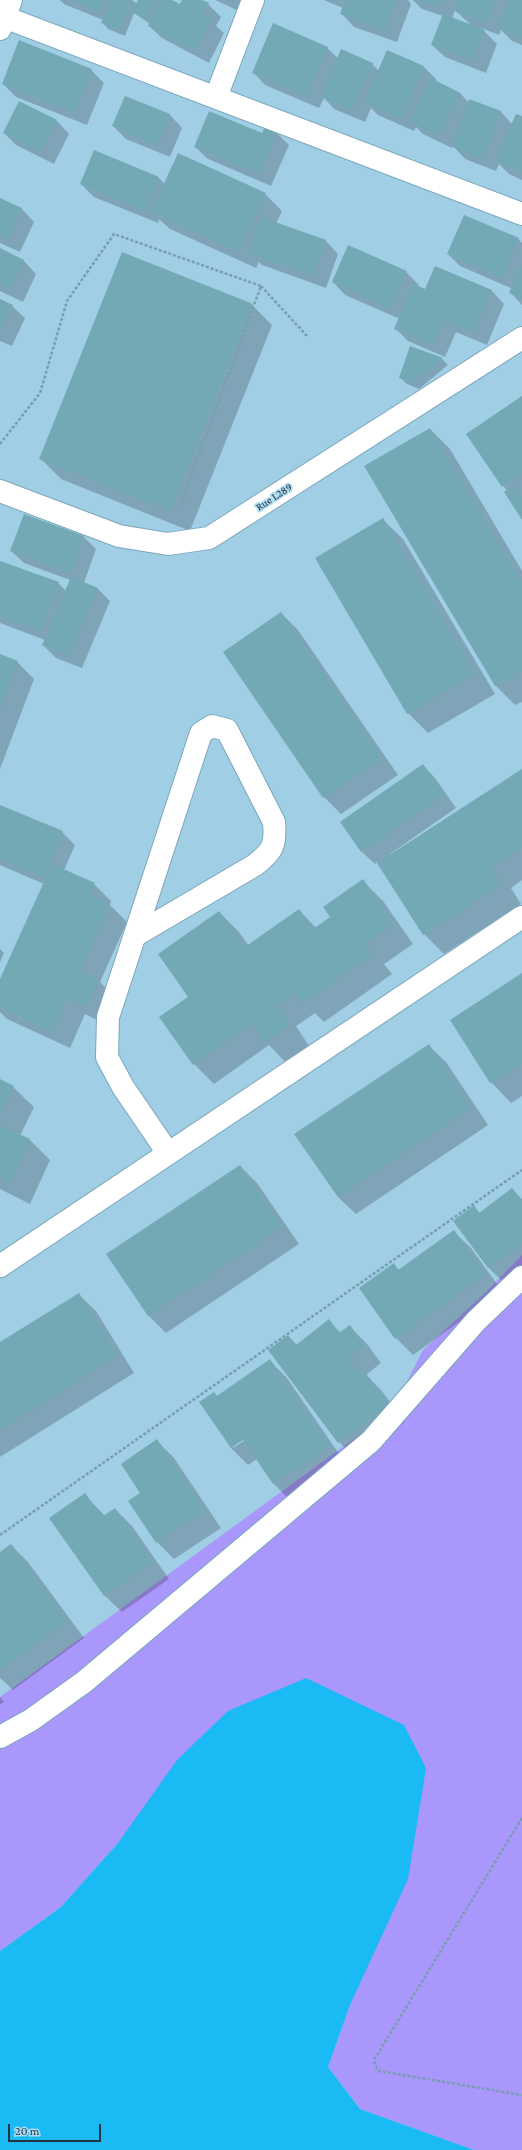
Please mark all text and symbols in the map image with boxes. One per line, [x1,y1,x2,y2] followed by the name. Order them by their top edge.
[253,480,295,514] street label: Rue L289
[10,2116,103,2142] scale bar
[15,2124,39,2138] text: 20 m

